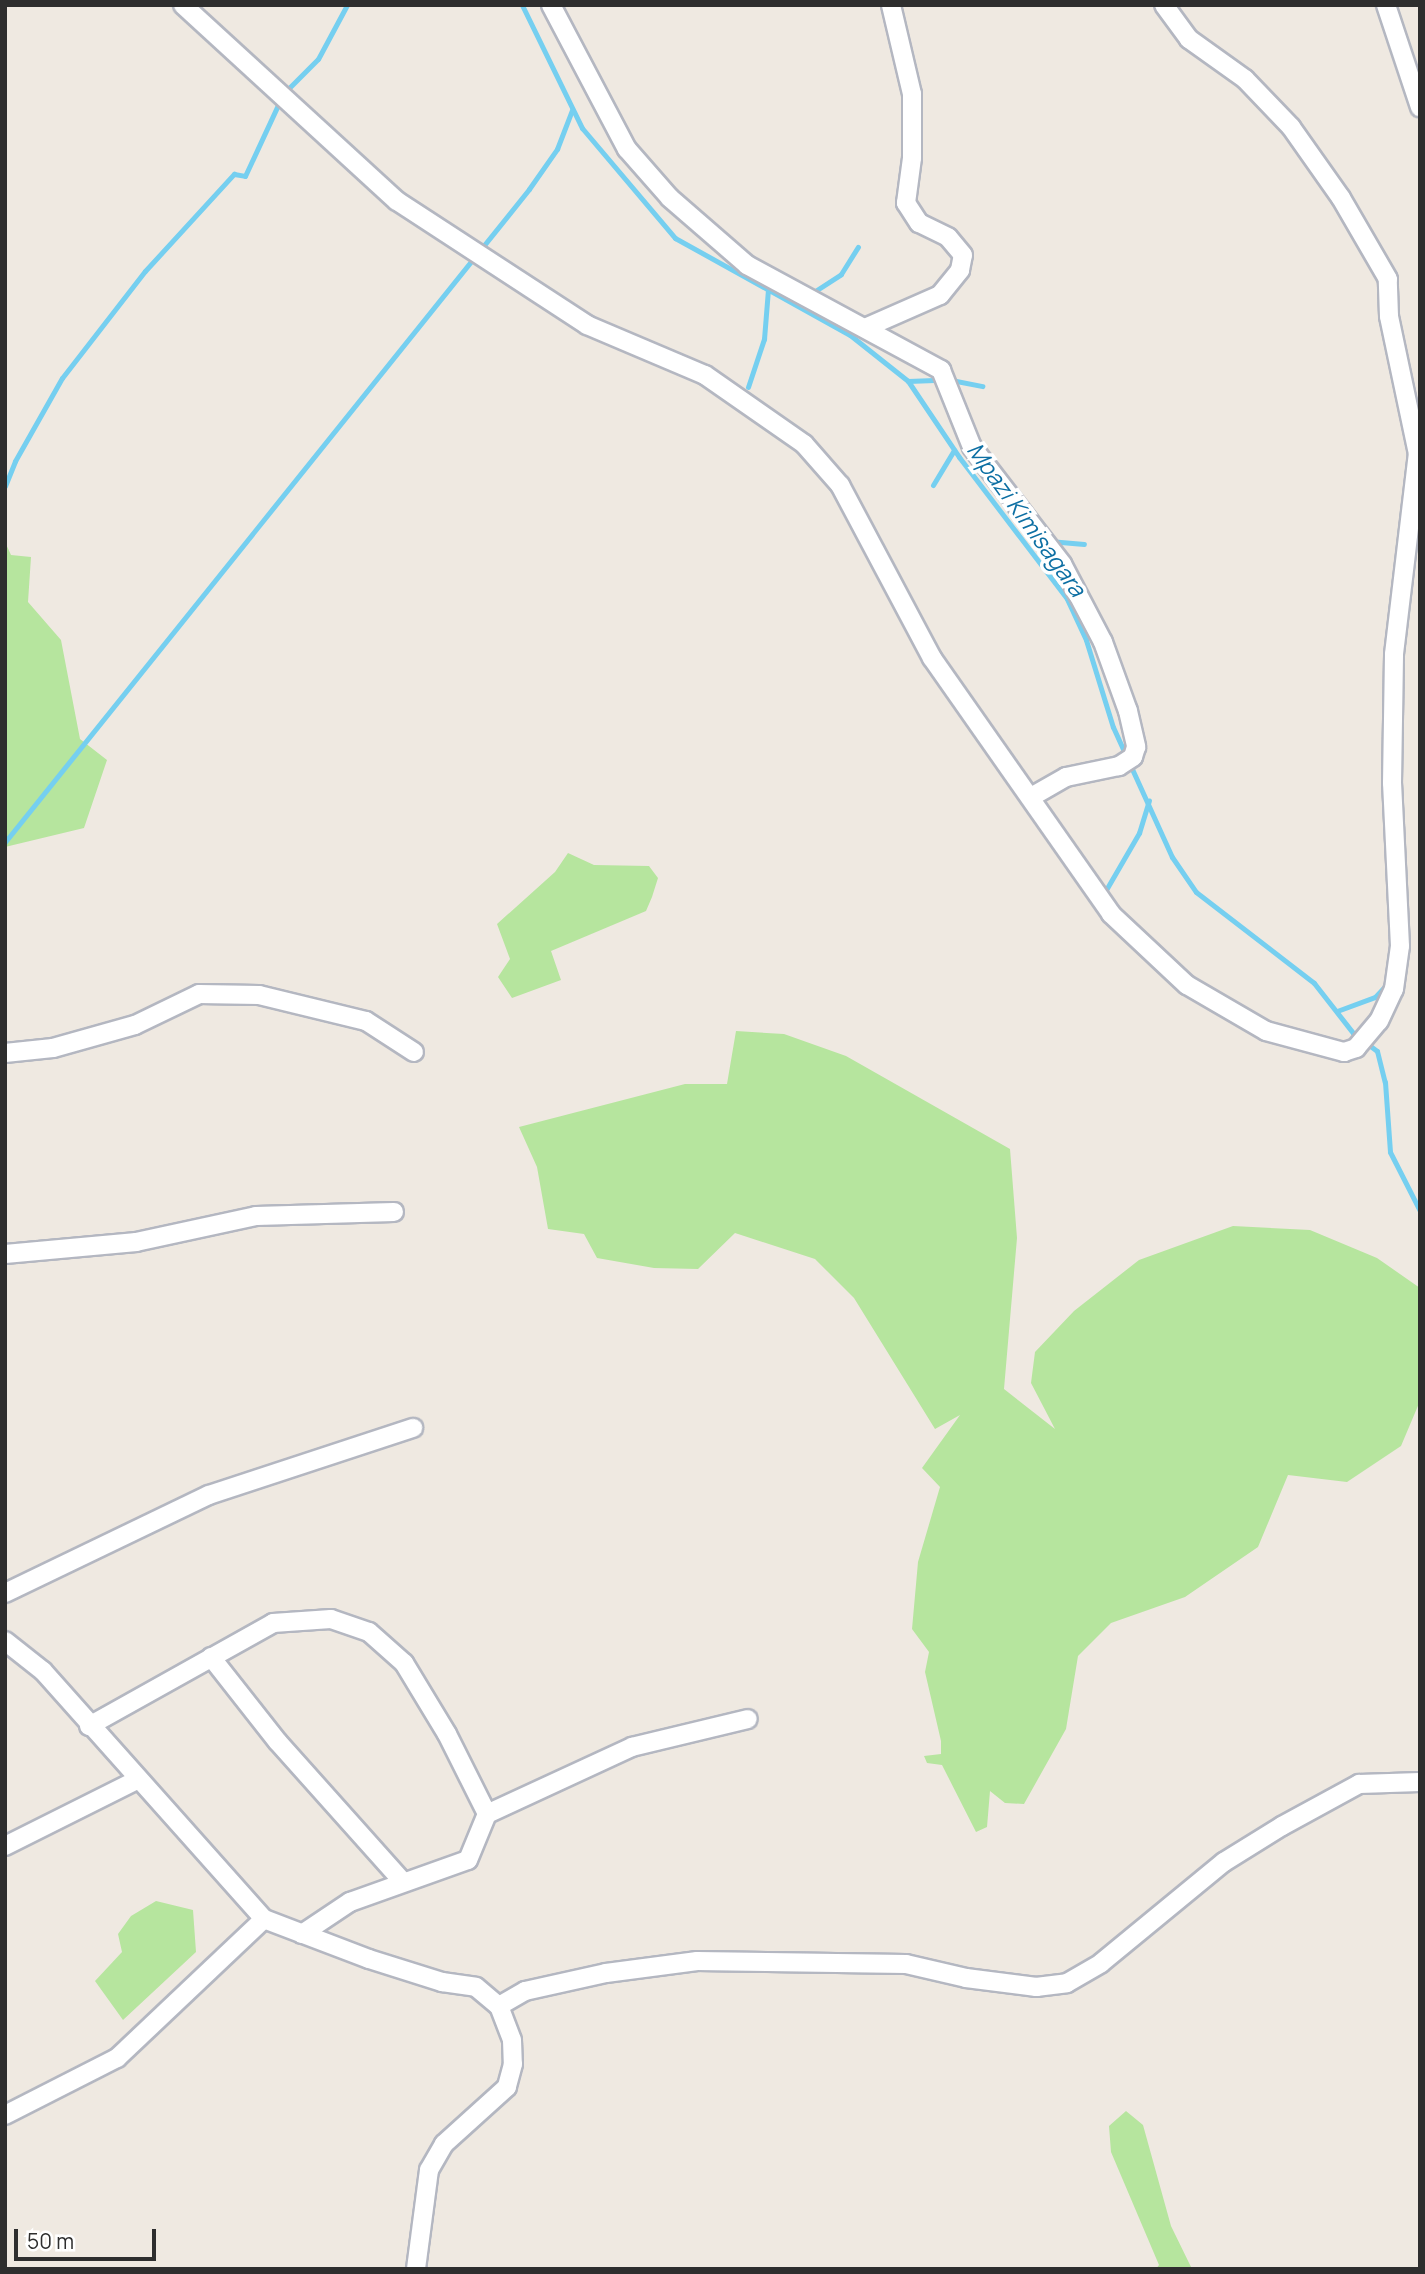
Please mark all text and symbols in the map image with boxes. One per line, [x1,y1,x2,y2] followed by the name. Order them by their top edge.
[962,437,1092,601] water label: Mpazi Kimisagara
[18,2214,159,2258] scale bar
[27,2227,74,2255] text: 50 m

